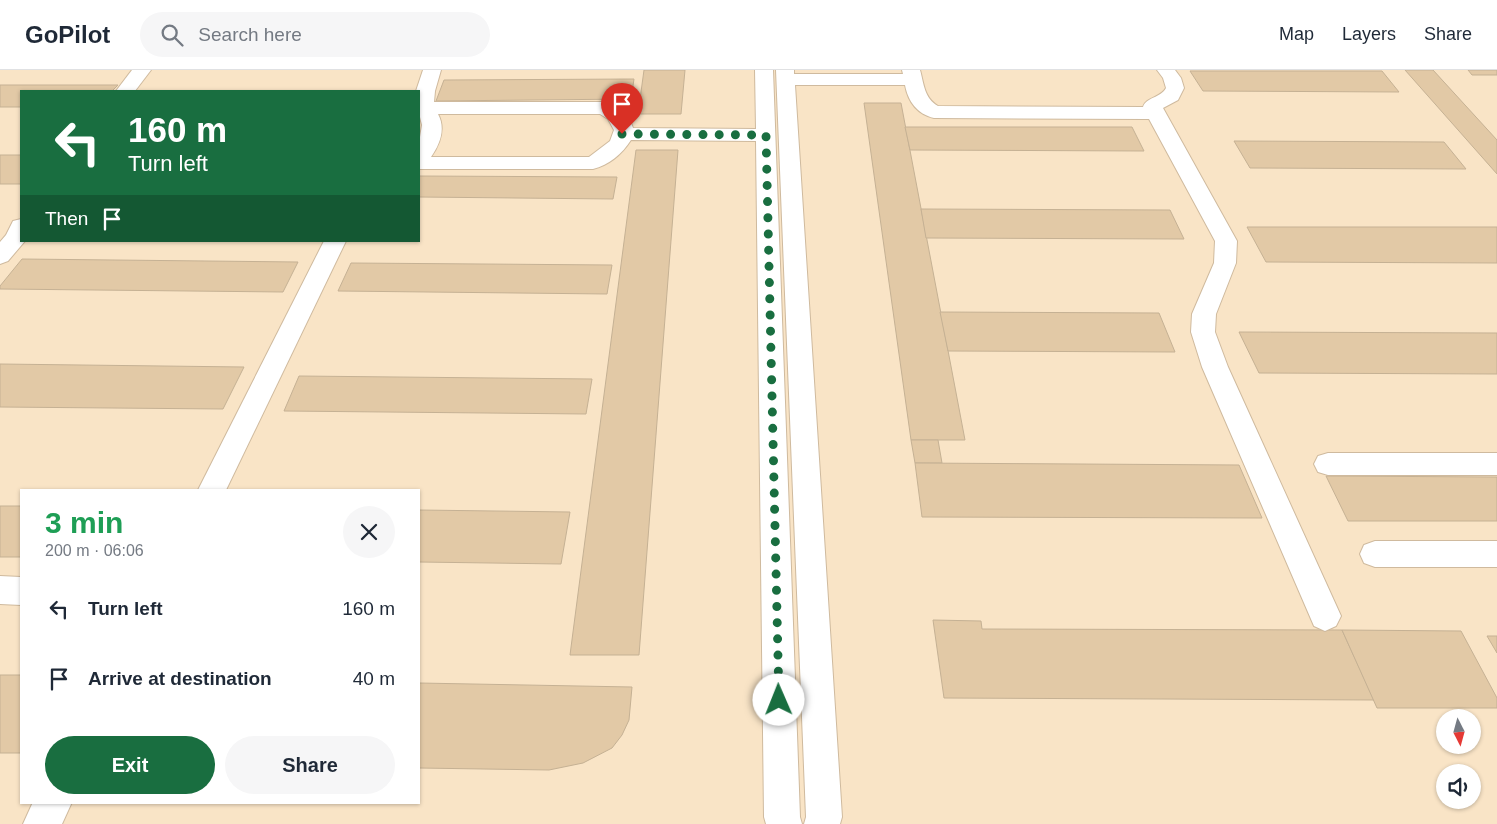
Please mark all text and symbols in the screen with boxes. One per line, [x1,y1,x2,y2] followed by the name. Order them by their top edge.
[140,12,490,57] search box
[25,21,110,48] text: GoPilot
[158,21,186,49] icon: search
[198,24,302,45] text: Search here
[1279,24,1314,44] text: Map
[1342,24,1396,44] text: Layers
[1424,24,1472,44] text: Share
[601,83,643,134] pin
[608,90,636,118] icon: arrive
[45,110,110,175] icon: left
[128,110,227,149] text: 160 m
[128,151,208,176] text: Turn left
[98,205,126,233] icon: arrive
[45,208,88,229] text: Then
[45,506,123,539] text: 3 min
[343,506,395,558] button: close
[45,542,144,559] text: 200 m · 06:06
[45,595,73,623] icon: left
[88,598,163,619] text: Turn left
[342,598,395,619] text: 160 m
[45,665,73,693] icon: arrive
[88,668,272,689] text: Arrive at destination
[353,668,395,689] text: 40 m
[752,673,804,725] position arrow
[1436,709,1481,754] north arrow
[1436,709,1481,809] map controls
[45,736,215,794] button: Exit
[225,736,395,794] button: Share
[1436,764,1481,809] button: sound

